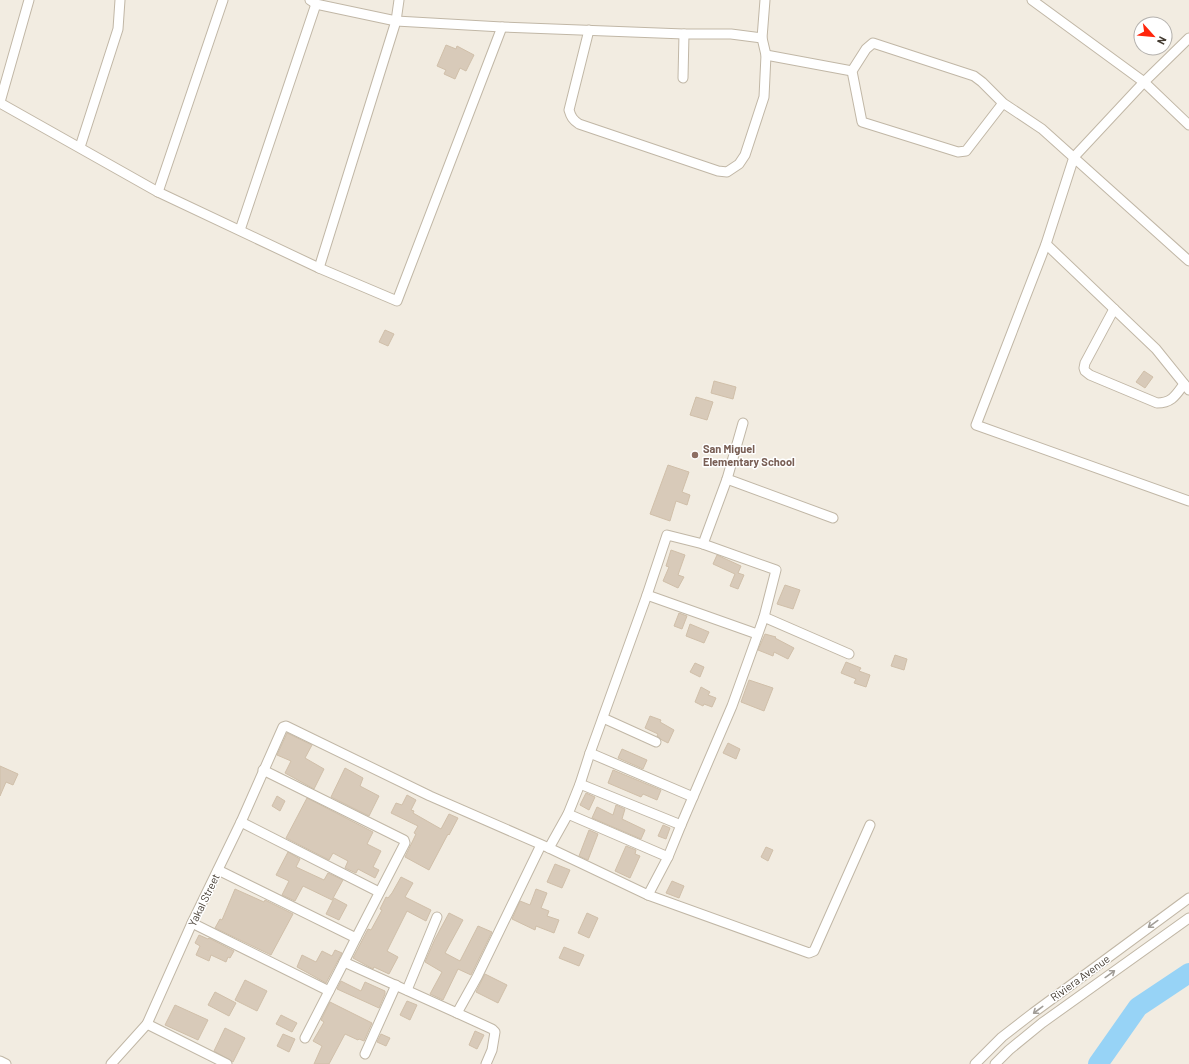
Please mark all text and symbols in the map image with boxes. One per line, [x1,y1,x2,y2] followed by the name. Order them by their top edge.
[1133,16,1173,56] north arrow
[1155,35,1170,47] text: N
[703,442,795,468] place label: San Miguel Elementary School
[690,450,700,460] marker: San Miguel Elementary School
[185,871,222,928] street label: Yakal Street
[1148,920,1159,928] one-way arrow
[1047,952,1112,1003] street label: Riviera Avenue
[1104,970,1115,978] one-way arrow
[1032,1005,1043,1014] one-way arrow

